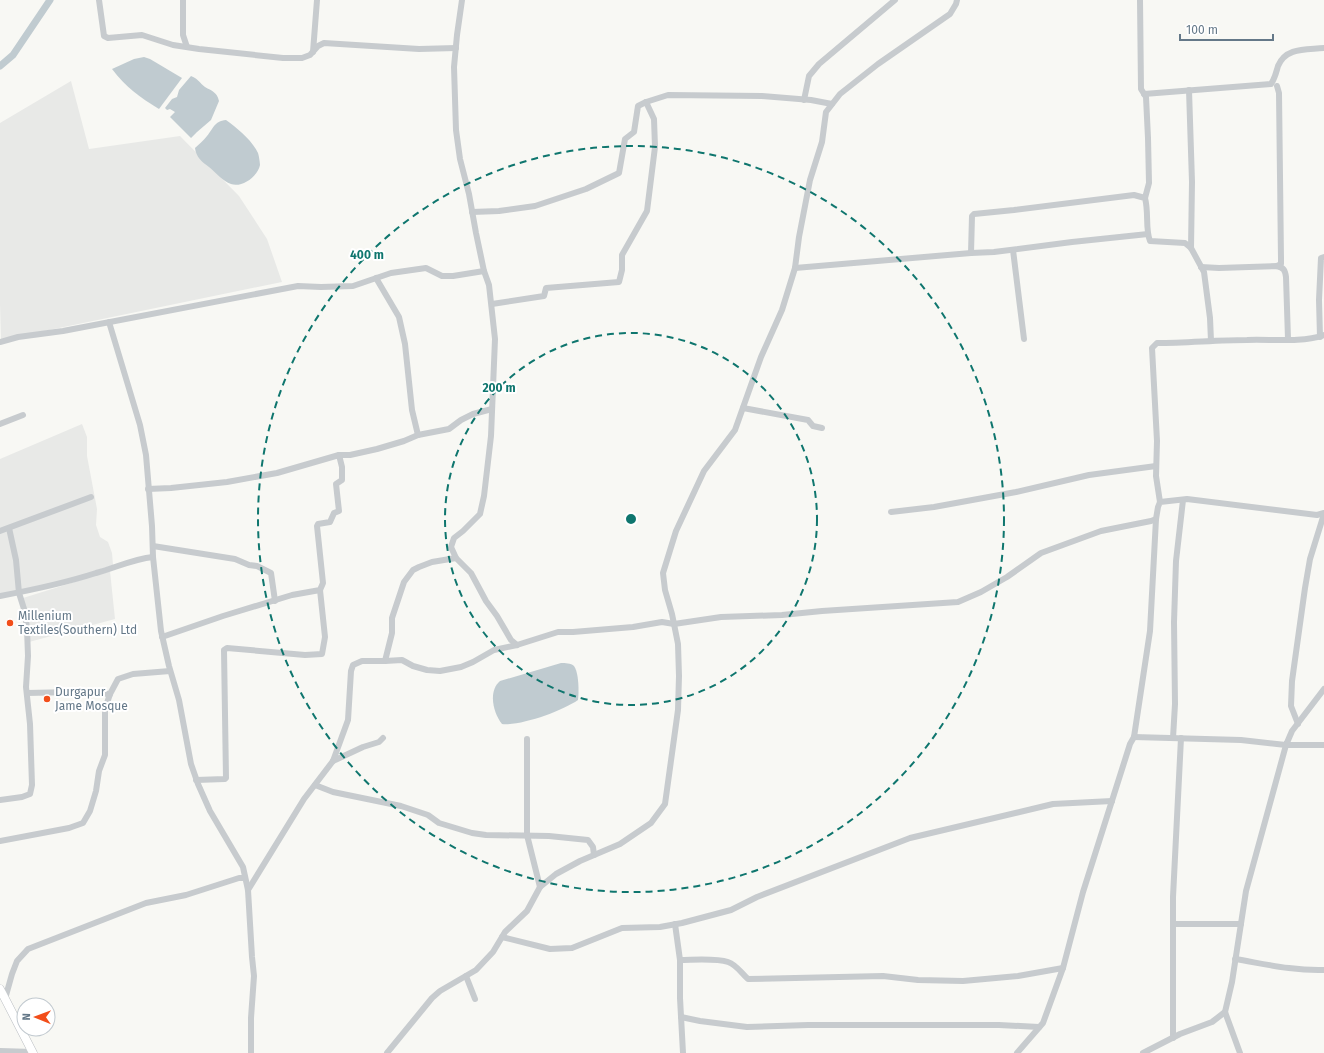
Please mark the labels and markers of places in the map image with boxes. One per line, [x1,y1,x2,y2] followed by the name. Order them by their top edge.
[624,512,638,526] centre of rings
[18,609,137,637] place label: Millenium Textiles(Southern) Ltd
[5,618,15,628] marker: Millenium Textiles(Southern) Ltd
[55,685,128,713] place label: Durgapur Jame Mosque
[42,694,52,704] marker: Durgapur Jame Mosque

